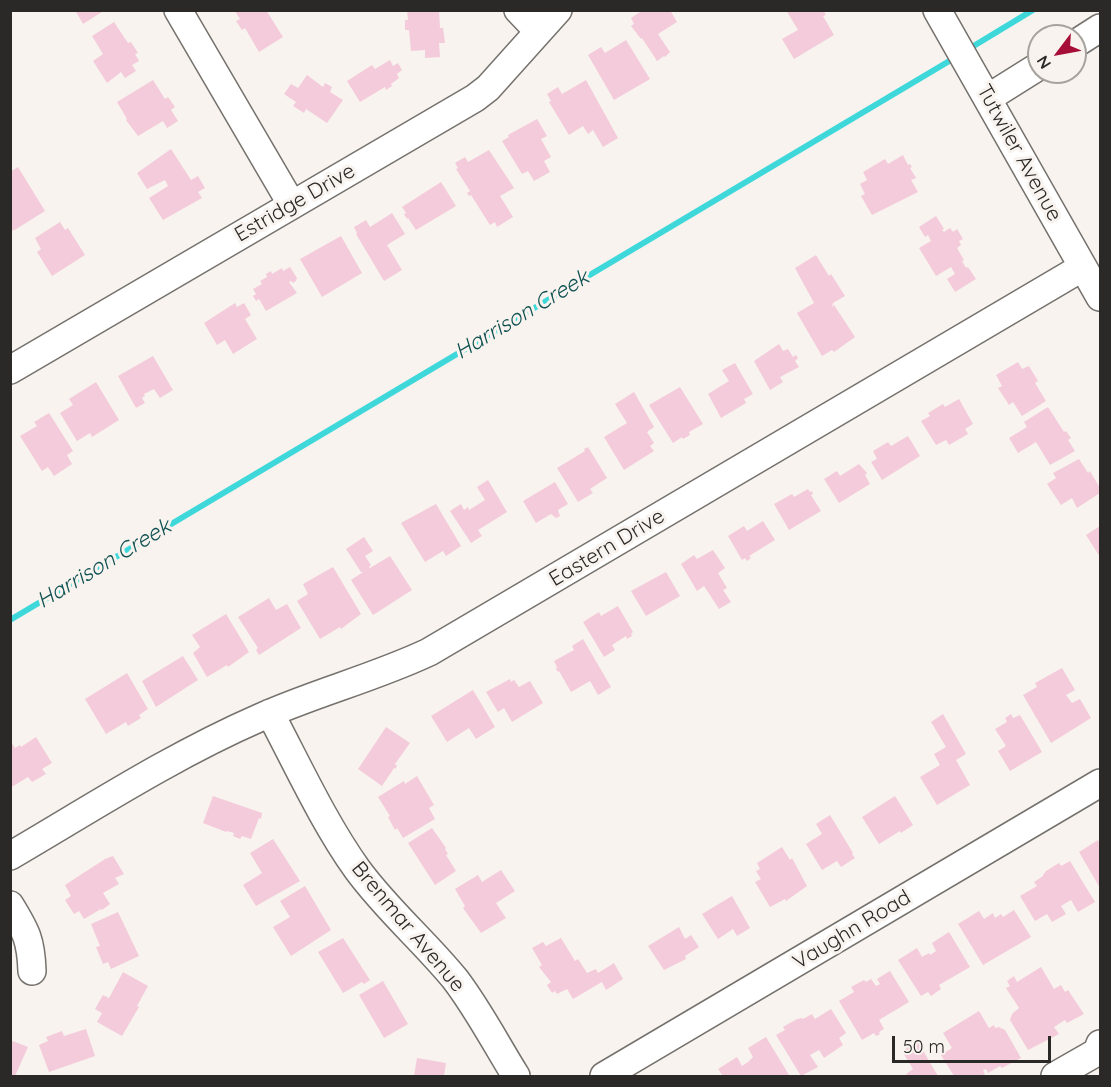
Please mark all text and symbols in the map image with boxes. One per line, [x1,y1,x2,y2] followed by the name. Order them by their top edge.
[1027,24,1087,84] north arrow
[1032,52,1055,73] text: N
[971,80,1067,226] street label: Tutwiler Avenue
[230,158,360,248] street label: Estridge Drive
[450,265,594,365] water label: Harrison Creek
[545,504,669,592] street label: Eastern Drive
[32,514,176,614] water label: Harrison Creek
[346,857,470,997] street label: Brenmar Avenue
[789,885,915,975] street label: Vaughn Road
[895,1024,1054,1062] scale bar
[903,1035,945,1058] text: 50 m

